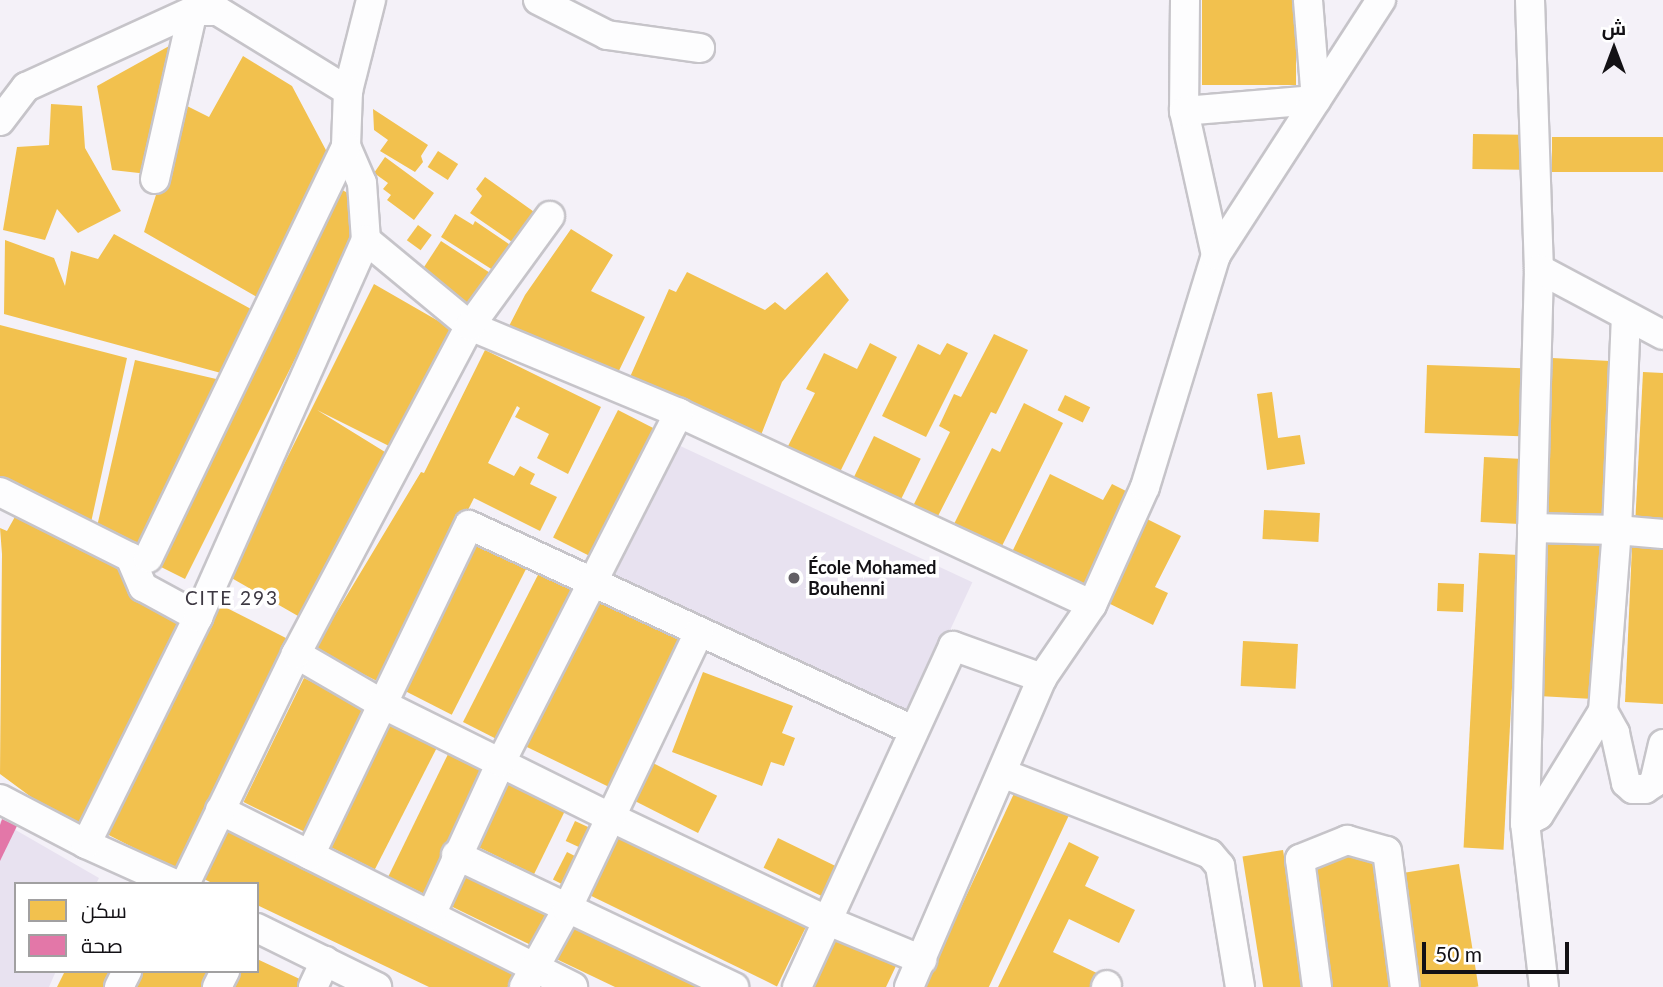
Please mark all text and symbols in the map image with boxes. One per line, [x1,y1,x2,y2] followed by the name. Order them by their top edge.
[1579,14,1649,84] north arrow
[1602,16,1626,39] text: ش
[808,557,937,600] place label: École Mohamed Bouhenni
[786,570,802,586] marker: École Mohamed Bouhenni
[186,587,278,609] district label: CITE 293
[14,882,259,973] legend
[81,897,127,922] text: سكن
[1425,928,1572,972] scale bar
[81,932,123,957] text: صحة
[1435,941,1482,966] text: 50 m

